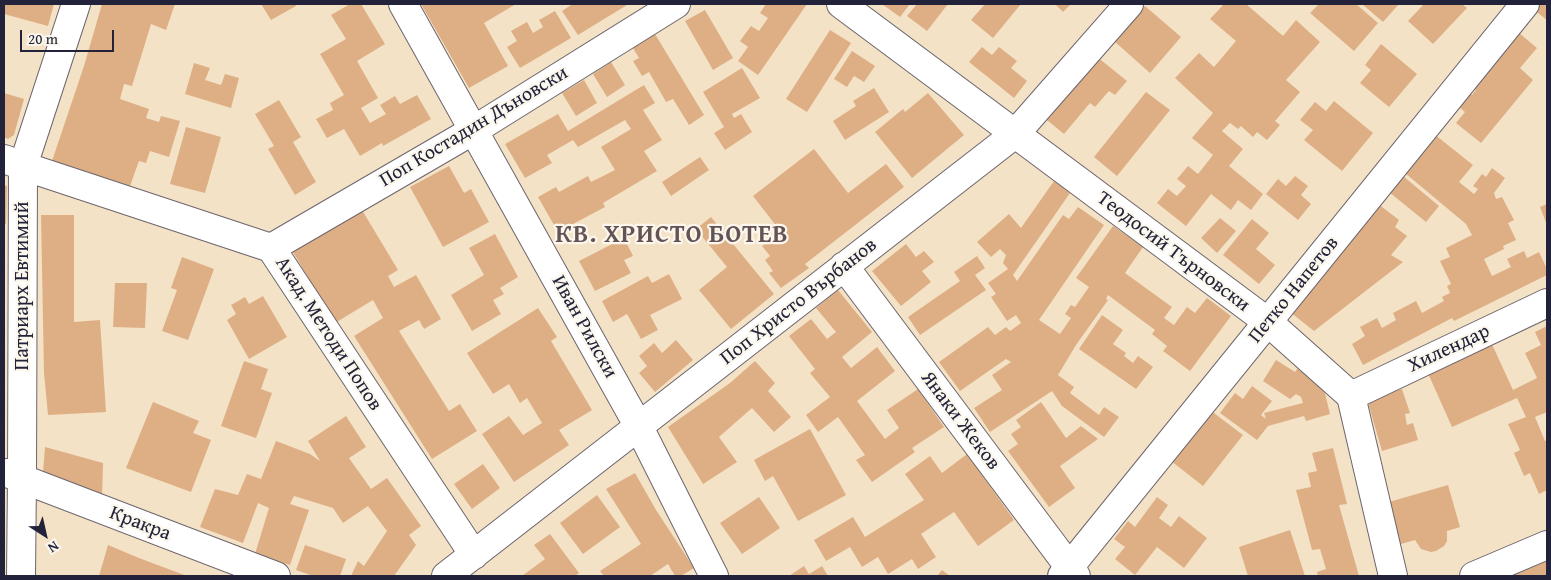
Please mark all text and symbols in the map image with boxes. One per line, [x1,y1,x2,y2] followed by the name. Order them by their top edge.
[22,20,116,52] scale bar
[28,28,58,49] text: 20 m
[376,61,572,193] street label: Поп Костадин Дъновски
[1092,187,1254,317] street label: Теодосий Търновски
[11,201,35,371] street label: Патриарх Евтимий
[553,221,791,251] district label: КВ. ХРИСТО БОТЕВ
[1244,232,1344,348] street label: Петко Напетов
[716,233,882,371] street label: Поп Христо Върбанов
[269,253,387,415] street label: Акад. Методи Попов
[546,271,622,383] street label: Иван Рилски
[1404,320,1494,378] street label: Хилендар
[915,367,1005,475] street label: Янаки Жеков
[106,501,174,547] street label: Кракра
[20,510,70,560] north arrow
[44,536,63,558] text: N

